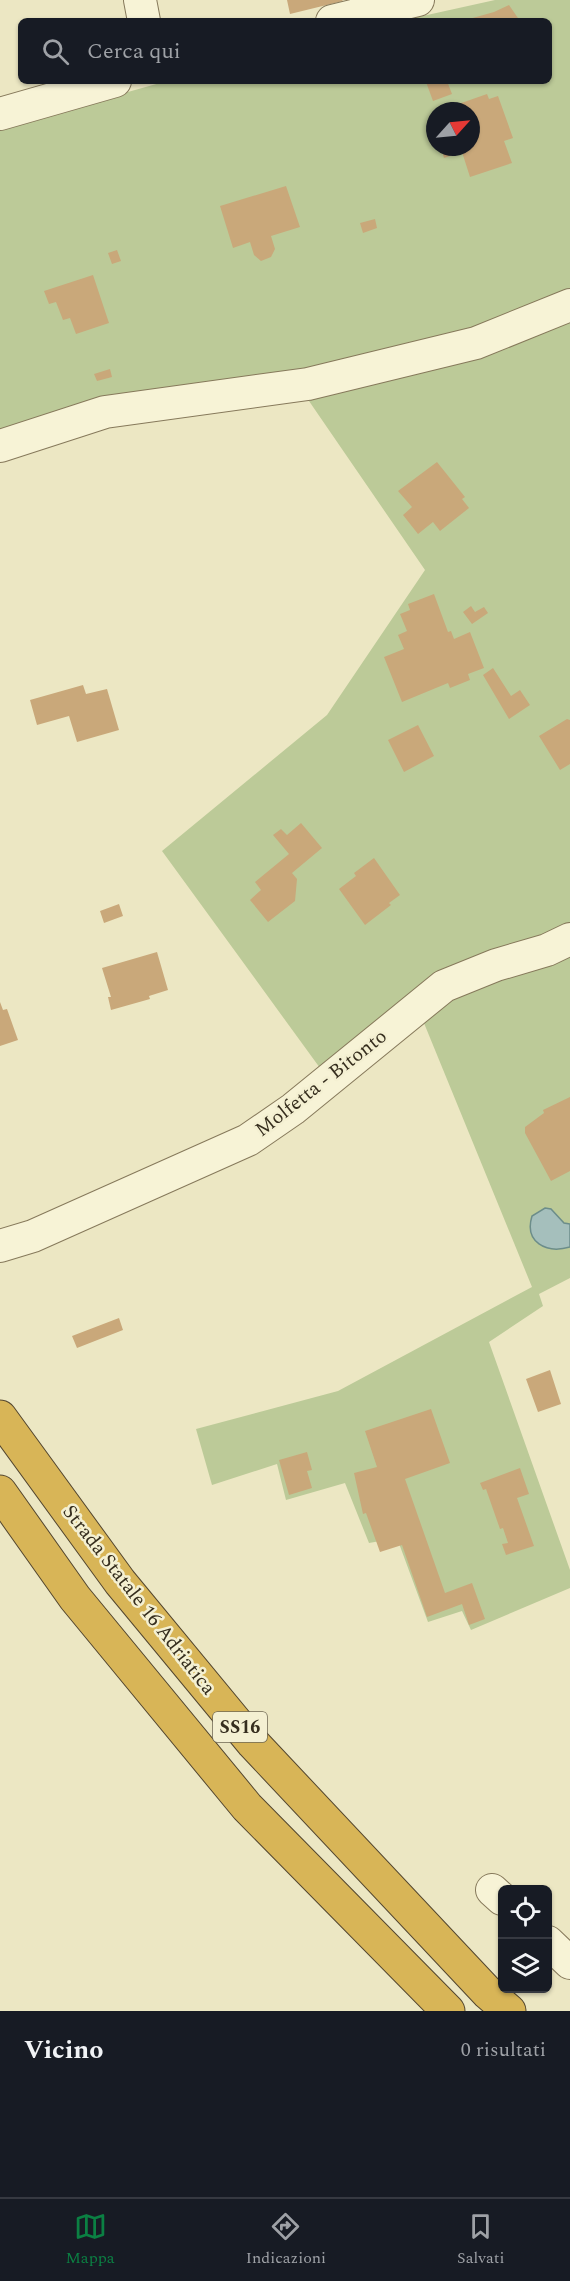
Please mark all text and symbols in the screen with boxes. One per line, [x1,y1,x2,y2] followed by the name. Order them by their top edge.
[18,18,552,84] search box
[39,35,72,68] icon: search
[87,35,181,68] text: Cerca qui
[426,102,480,156] north arrow
[248,1022,394,1144] street label: Molfetta - Bitonto
[55,1498,223,1702] street label: Strada Statale 16 Adriatica
[213,1712,267,1742] road number: SS16
[498,1885,552,1993] map controls
[498,1885,552,1939] button: locate
[498,1939,552,1993] button: layers
[24,2030,104,2070] text: Vicino
[461,2035,546,2065] text: 0 risultati
[65,2210,115,2270] tab: Mappa
[246,2210,326,2270] tab: Indicazioni
[457,2210,504,2270] tab: Salvati

